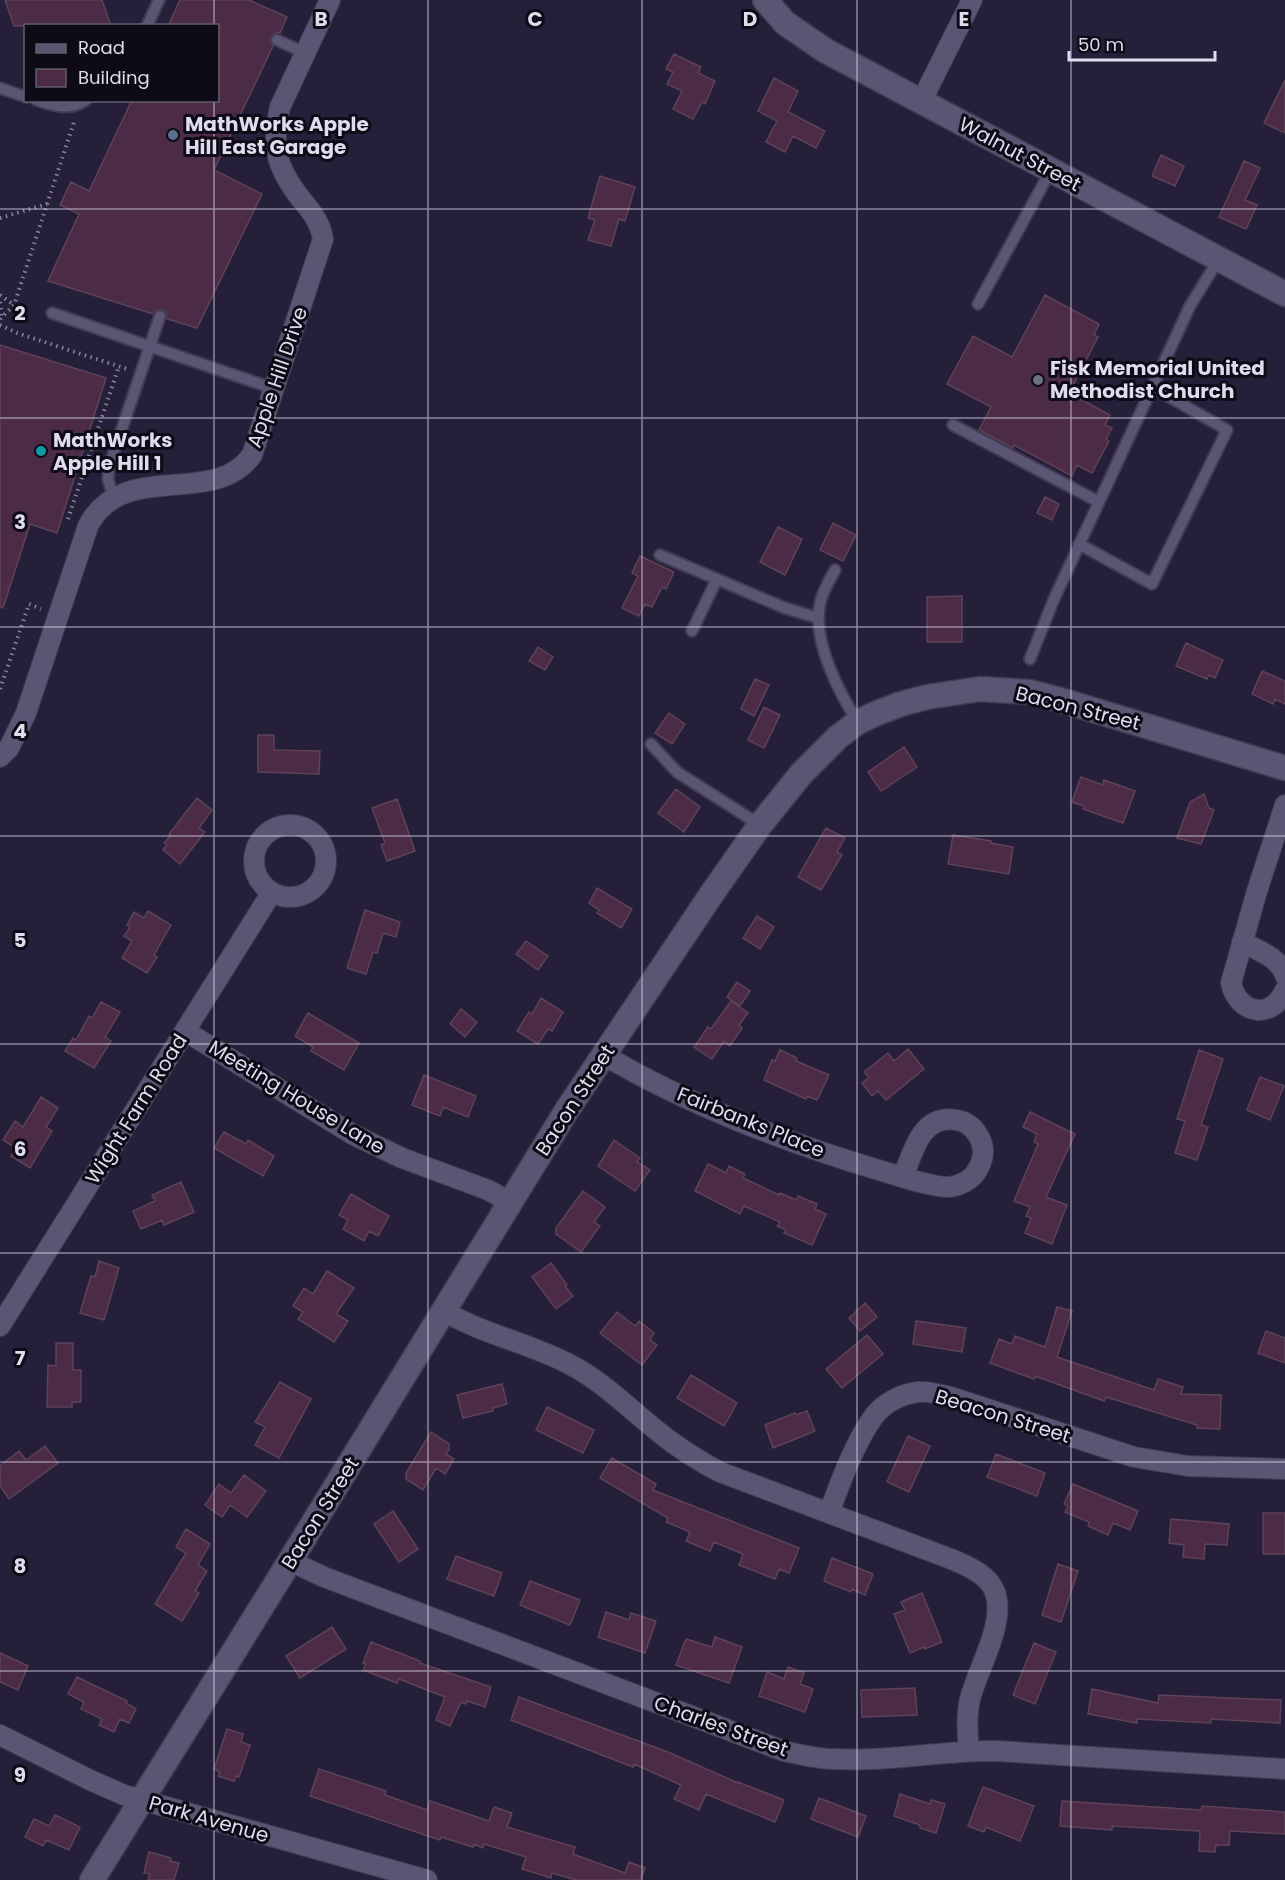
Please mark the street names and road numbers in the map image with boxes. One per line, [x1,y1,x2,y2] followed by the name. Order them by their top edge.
[954,110,1086,198] street label: Walnut Street
[240,303,314,451] street label: Apple Hill Drive
[1013,679,1143,737] street label: Bacon Street
[78,1028,194,1190] street label: Wight Farm Road
[204,1033,390,1161] street label: Meeting House Lane
[529,1039,621,1161] street label: Bacon Street
[673,1080,829,1164] street label: Fairbanks Place
[932,1382,1074,1450] street label: Beacon Street
[274,1452,366,1574] street label: Bacon Street
[650,1689,792,1763] street label: Charles Street
[146,1789,272,1849] street label: Park Avenue

